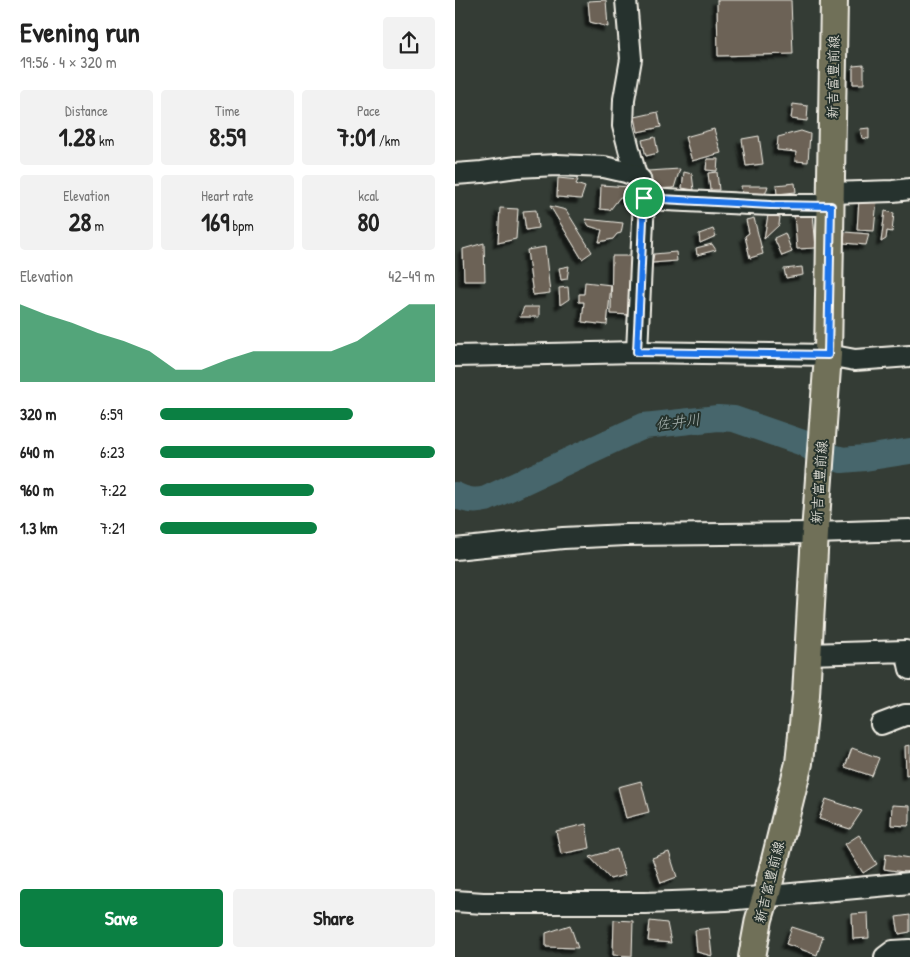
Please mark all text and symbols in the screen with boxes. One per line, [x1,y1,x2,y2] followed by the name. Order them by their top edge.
[20,13,140,51] text: Evening run
[383,17,435,69] button: share
[822,35,843,119] street label: 新吉富豊前線
[20,51,117,73] text: 19:56 · 4 × 320 m
[65,101,108,120] text: Distance
[215,101,240,120] text: Time
[357,101,380,120] text: Pace
[59,120,96,154] text: 1.28
[209,120,246,154] text: 8:59
[337,120,375,154] text: 7:01
[96,131,114,150] text: km
[375,131,400,150] text: /km
[623,177,665,219] pin
[630,184,658,212] icon: arrive
[63,186,110,205] text: Elevation
[201,186,254,205] text: Heart rate
[358,186,379,205] text: kcal
[69,205,91,239] text: 28
[201,205,229,239] text: 169
[357,205,380,239] text: 80
[91,216,104,235] text: m
[229,216,254,235] text: bpm
[20,265,73,287] text: Elevation
[388,265,435,287] text: 42–49 m
[20,403,56,425] text: 320 m
[100,403,123,425] text: 6:59
[654,408,702,435] water label: 佐井川
[806,439,831,525] street label: 新吉富豊前線
[20,441,54,463] text: 640 m
[100,441,125,463] text: 6:23
[20,479,54,501] text: 960 m
[100,479,127,501] text: 7:22
[20,517,58,539] text: 1.3 km
[100,517,125,539] text: 7:21
[749,839,788,925] street label: 新吉富豊前線
[20,889,223,947] button: Save
[233,889,435,947] button: Share

